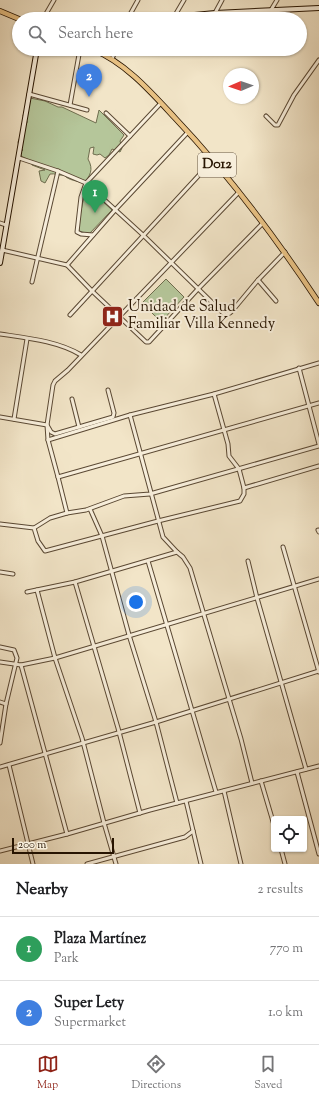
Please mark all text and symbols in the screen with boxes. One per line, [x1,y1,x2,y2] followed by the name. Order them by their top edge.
[12,12,307,56] search box
[26,23,48,45] icon: search
[58,24,133,45] text: Search here
[76,64,102,97] pin: 2
[223,68,259,104] north arrow
[198,153,236,177] road number: D012
[82,180,108,213] pin: 1
[128,297,276,335] place label: Unidad de Salud Familiar Villa Kennedy
[100,303,126,329] hospital icon: Unidad de Salud Familiar Villa Kennedy
[126,592,146,612] your location
[271,816,307,852] map controls
[271,816,307,852] button: locate
[12,836,114,855] scale bar
[18,837,46,853] text: 200 m
[16,878,68,902] text: Nearby
[258,881,303,899] text: 2 results
[54,929,146,950] text: Plaza Martínez
[27,940,31,958] text: 1
[270,940,303,958] text: 770 m
[54,950,79,968] text: Park
[54,993,124,1014] text: Super Lety
[26,1004,32,1022] text: 2
[268,1004,303,1022] text: 1.0 km
[54,1014,126,1032] text: Supermarket
[37,1053,59,1093] tab: Map
[132,1053,181,1093] tab: Directions
[254,1053,282,1093] tab: Saved

